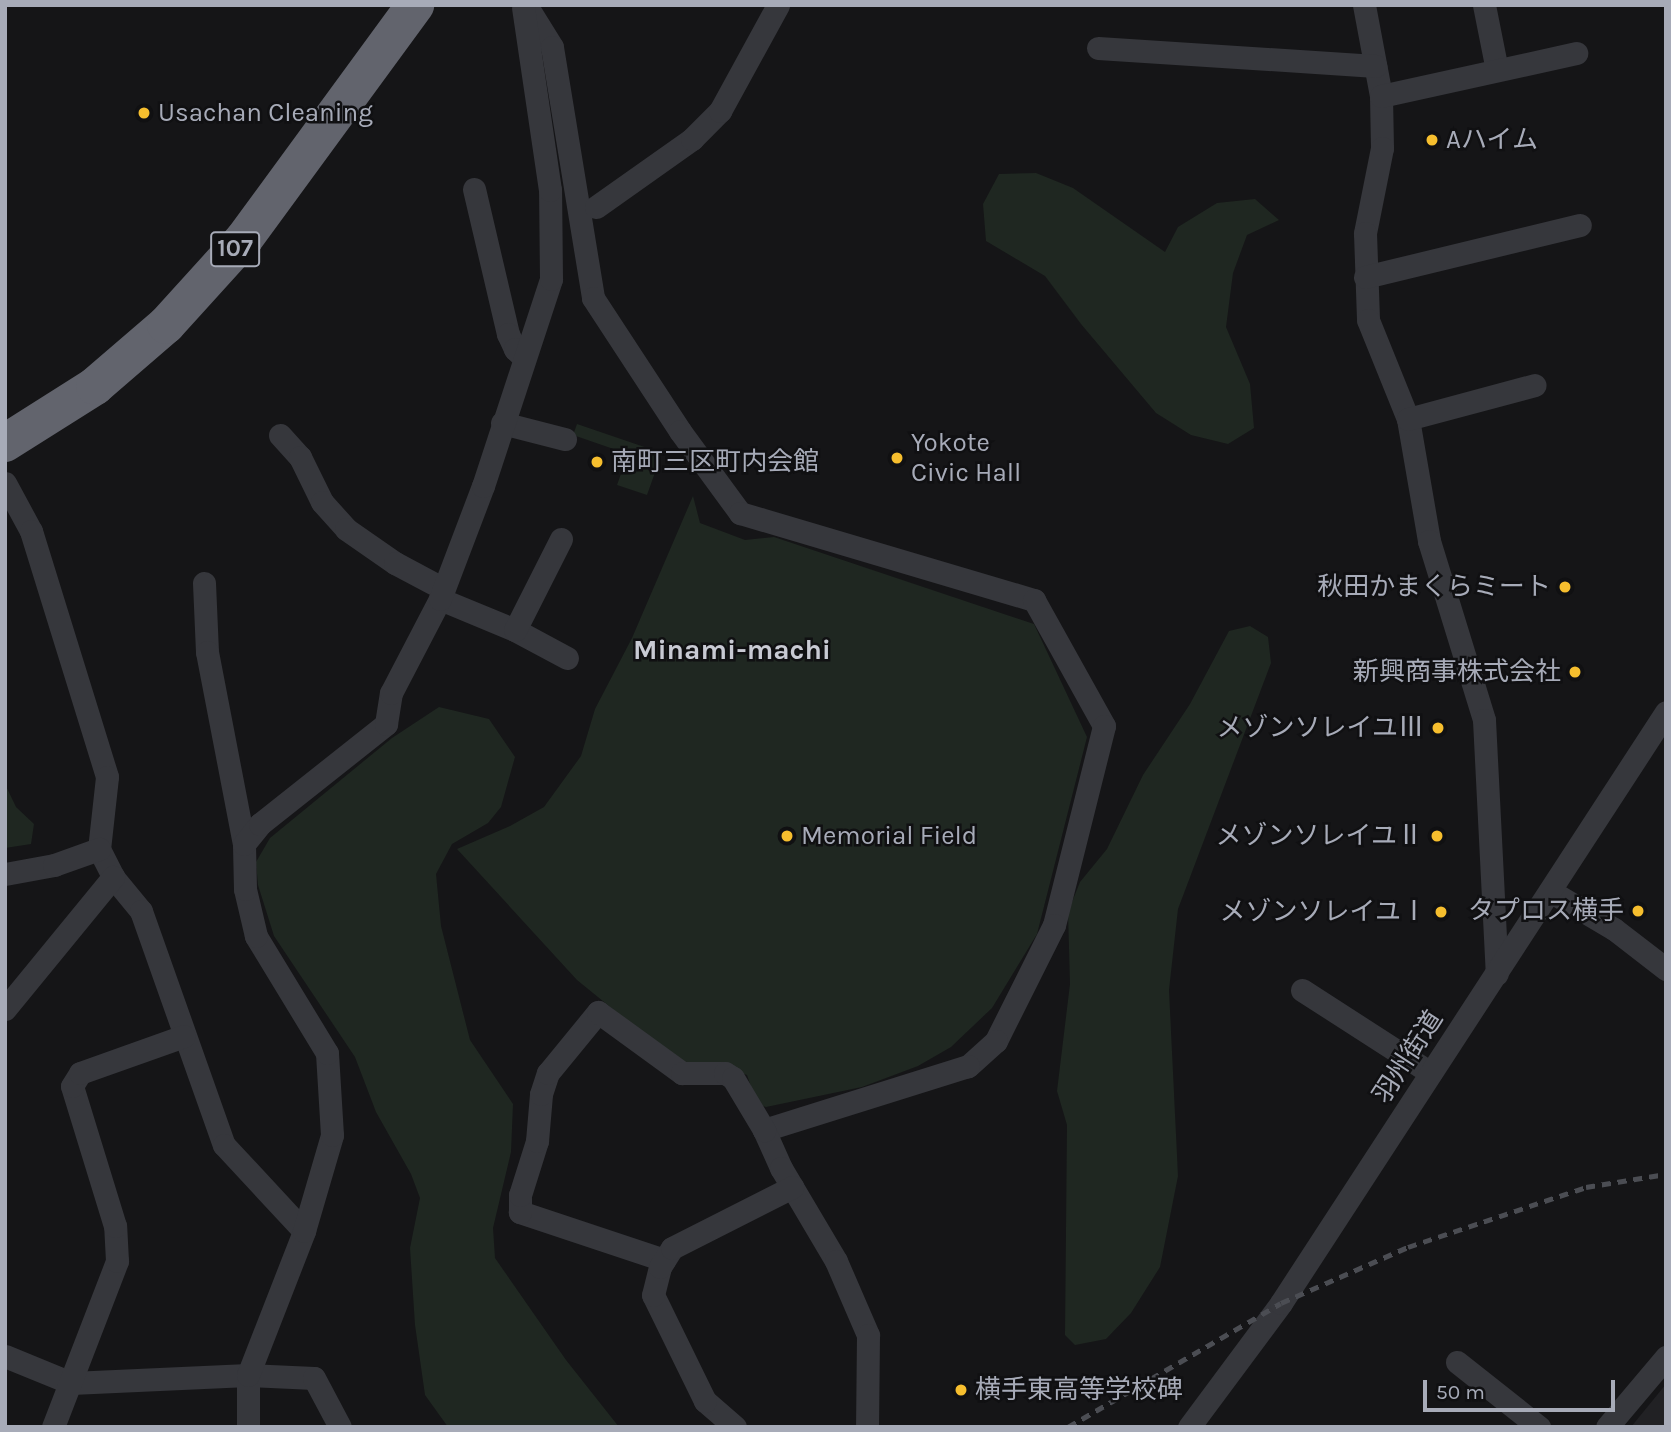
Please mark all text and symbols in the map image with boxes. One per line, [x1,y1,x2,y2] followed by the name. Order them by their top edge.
[158,97,373,129] place label: Usachan Cleaning
[136,105,152,121] marker: Usachan Cleaning
[1446,124,1539,156] place label: Aハイム
[1424,132,1440,148] marker: Aハイム
[209,228,261,270] road number: 107
[911,427,1021,488] place label: Yokote Civic Hall
[611,446,819,478] place label: 南町三区町内会館
[889,450,905,466] marker: Yokote Civic Hall
[589,454,605,470] marker: 南町三区町内会館
[1317,571,1551,603] place label: 秋田かまくらミート
[1557,579,1573,595] marker: 秋田かまくらミート
[633,633,831,667] district label: Minami-machi
[1353,656,1561,688] place label: 新興商事株式会社
[1567,664,1583,680] marker: 新興商事株式会社
[1216,712,1424,744] place label: メゾンソレイユⅢ
[1430,720,1446,736] marker: メゾンソレイユⅢ
[801,820,977,852] place label: Memorial Field
[1215,820,1423,852] place label: メゾンソレイユⅡ
[779,828,795,844] marker: Memorial Field
[1429,828,1445,844] marker: メゾンソレイユⅡ
[1468,895,1624,927] place label: タプロス横手
[1219,896,1427,928] place label: メゾンソレイユⅠ
[1630,903,1646,919] marker: タプロス横手
[1433,904,1449,920] marker: メゾンソレイユⅠ
[1367,1005,1449,1109] street label: 羽州街道
[1426,1366,1618,1410] scale bar
[975,1374,1183,1406] place label: 横手東高等学校碑
[1436,1380,1485,1404] text: 50 m
[953,1382,969,1398] marker: 横手東高等学校碑

